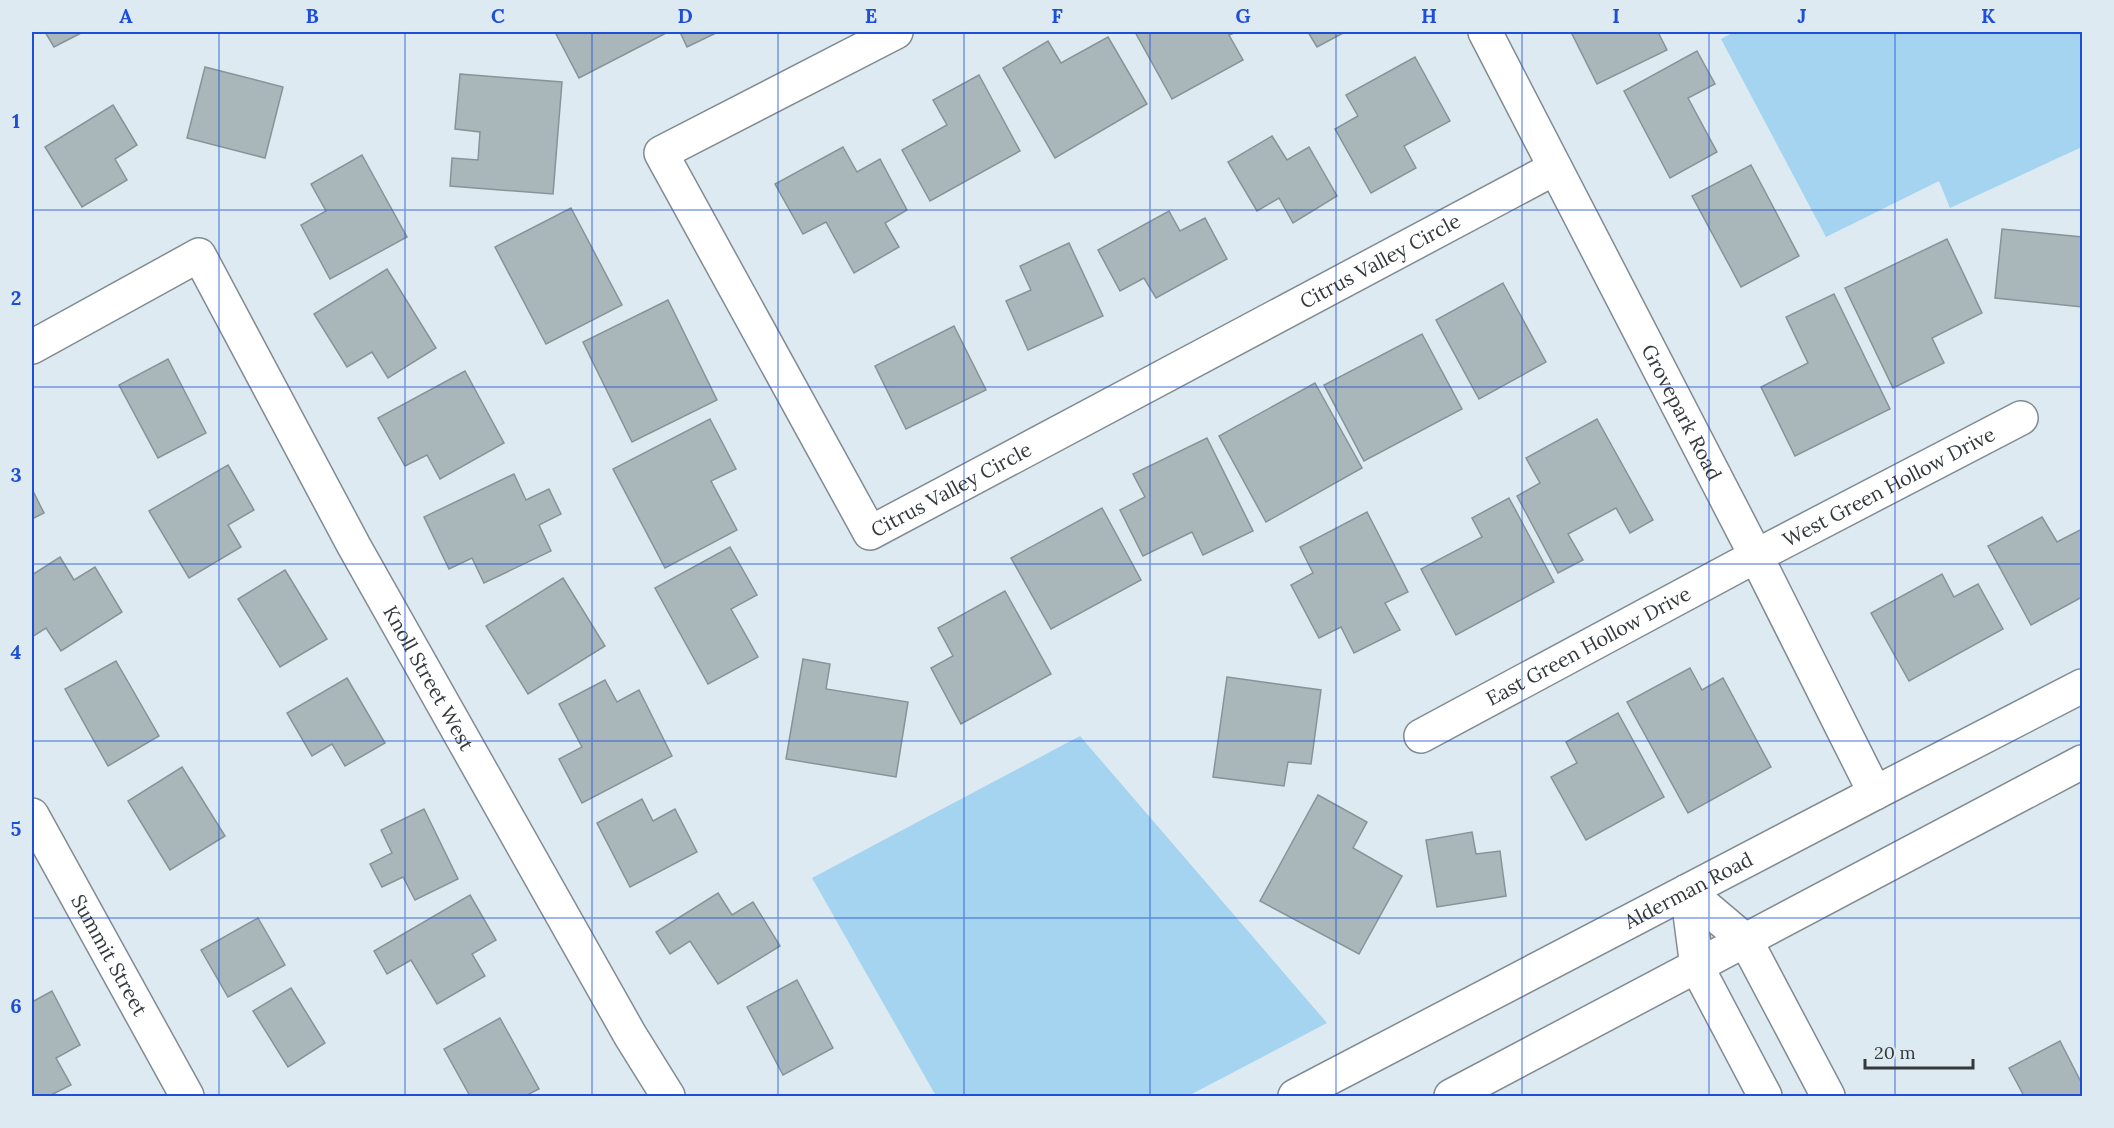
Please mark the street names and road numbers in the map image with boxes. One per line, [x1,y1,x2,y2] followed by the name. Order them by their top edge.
[1295,208,1465,314] street label: Citrus Valley Circle
[1637,340,1728,484] street label: Grovepark Road
[1778,421,1999,552] street label: West Green Hollow Drive
[866,436,1036,542] street label: Citrus Valley Circle
[1482,580,1695,711] street label: East Green Hollow Drive
[378,601,480,755] street label: Knoll Street West
[1619,846,1757,934] street label: Alderman Road
[66,890,153,1020] street label: Summit Street

